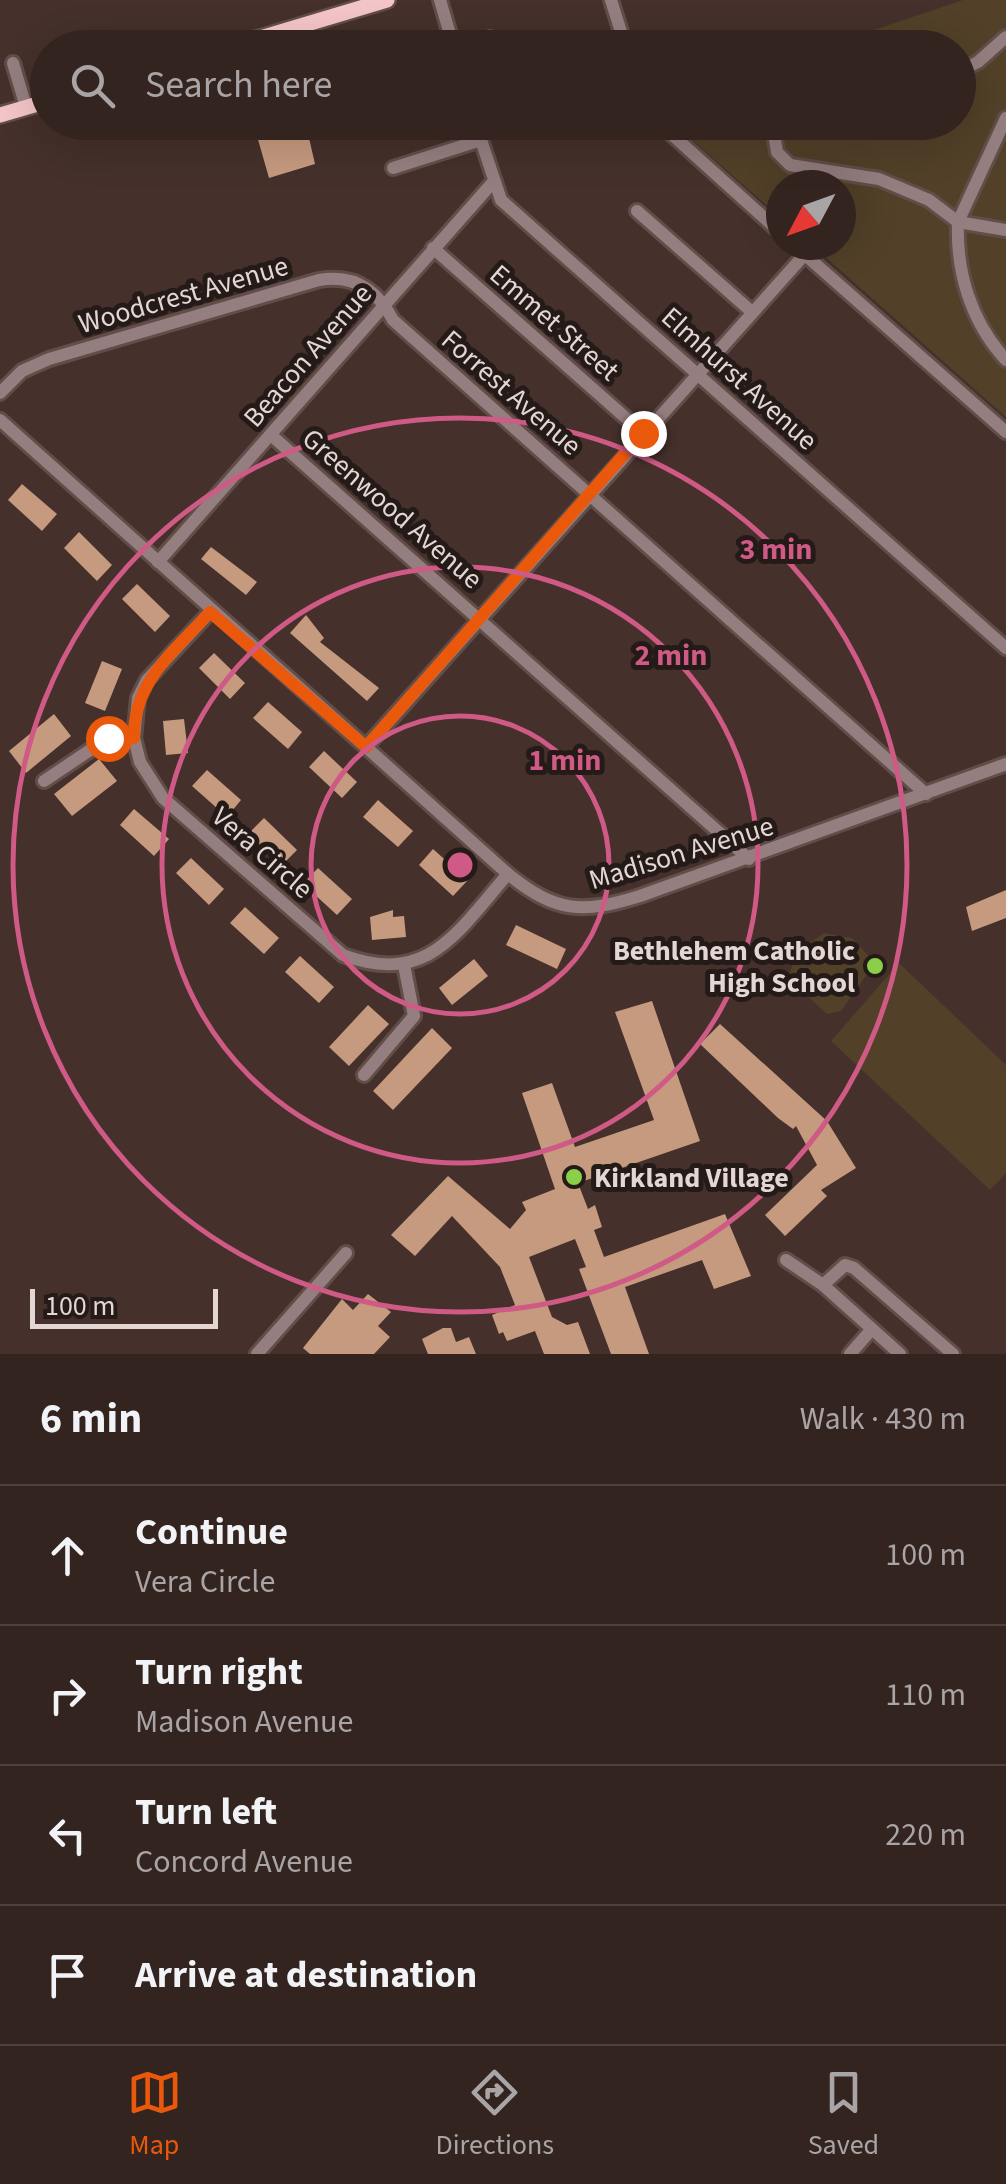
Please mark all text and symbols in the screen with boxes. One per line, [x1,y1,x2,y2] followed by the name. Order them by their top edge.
[30,30,976,140] search box
[65,58,120,113] icon: search
[145,58,332,112] text: Search here
[766,170,856,260] north arrow
[74,246,293,344] street label: Woodcrest Avenue
[481,255,628,391] street label: Emmet Street
[234,275,381,436] street label: Beacon Avenue
[652,298,826,460] street label: Elmhurst Avenue
[432,321,590,465] street label: Forrest Avenue
[621,411,667,457] route end
[293,419,491,599] street label: Greenwood Avenue
[740,528,813,571] text: 3 min
[635,634,708,677] text: 2 min
[86,716,132,762] route start
[529,739,602,782] text: 1 min
[203,797,322,908] street label: Vera Circle
[584,806,778,900] street label: Madison Avenue
[442,847,478,883] centre of rings
[613,931,855,1003] place label: Bethlehem Catholic High School
[864,955,886,977] marker: Bethlehem Catholic High School
[594,1158,789,1198] place label: Kirkland Village
[563,1166,585,1188] marker: Kirkland Village
[30,1284,218,1328] scale bar
[45,1286,116,1326] text: 100 m
[40,1389,142,1449] text: 6 min
[800,1396,966,1442] text: Walk · 430 m
[135,1505,288,1559] text: Continue
[40,1528,95,1583] icon: ahead
[885,1532,966,1578] text: 100 m
[135,1559,275,1605] text: Vera Circle
[135,1645,303,1699] text: Turn right
[40,1668,95,1723] icon: right
[885,1672,966,1718] text: 110 m
[135,1699,353,1745] text: Madison Avenue
[135,1785,277,1839] text: Turn left
[40,1808,95,1863] icon: left
[885,1812,966,1858] text: 220 m
[135,1839,353,1885] text: Concord Avenue
[40,1948,95,2003] icon: arrive
[135,1948,477,2002] text: Arrive at destination
[127,2065,182,2165] tab: Map
[436,2065,554,2165] tab: Directions
[808,2065,879,2165] tab: Saved

